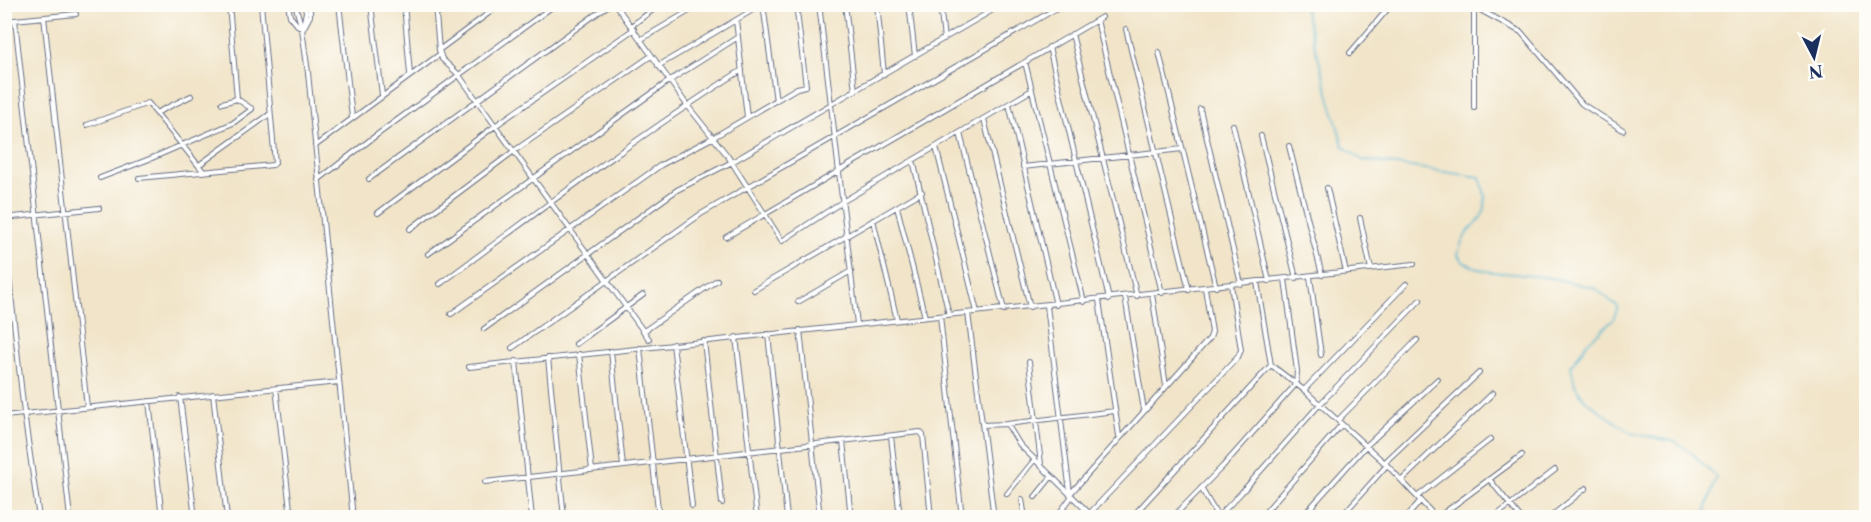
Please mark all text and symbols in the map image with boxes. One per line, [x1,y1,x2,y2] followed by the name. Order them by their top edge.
[1784,27,1844,87] north arrow
[1808,61,1824,83] text: N

